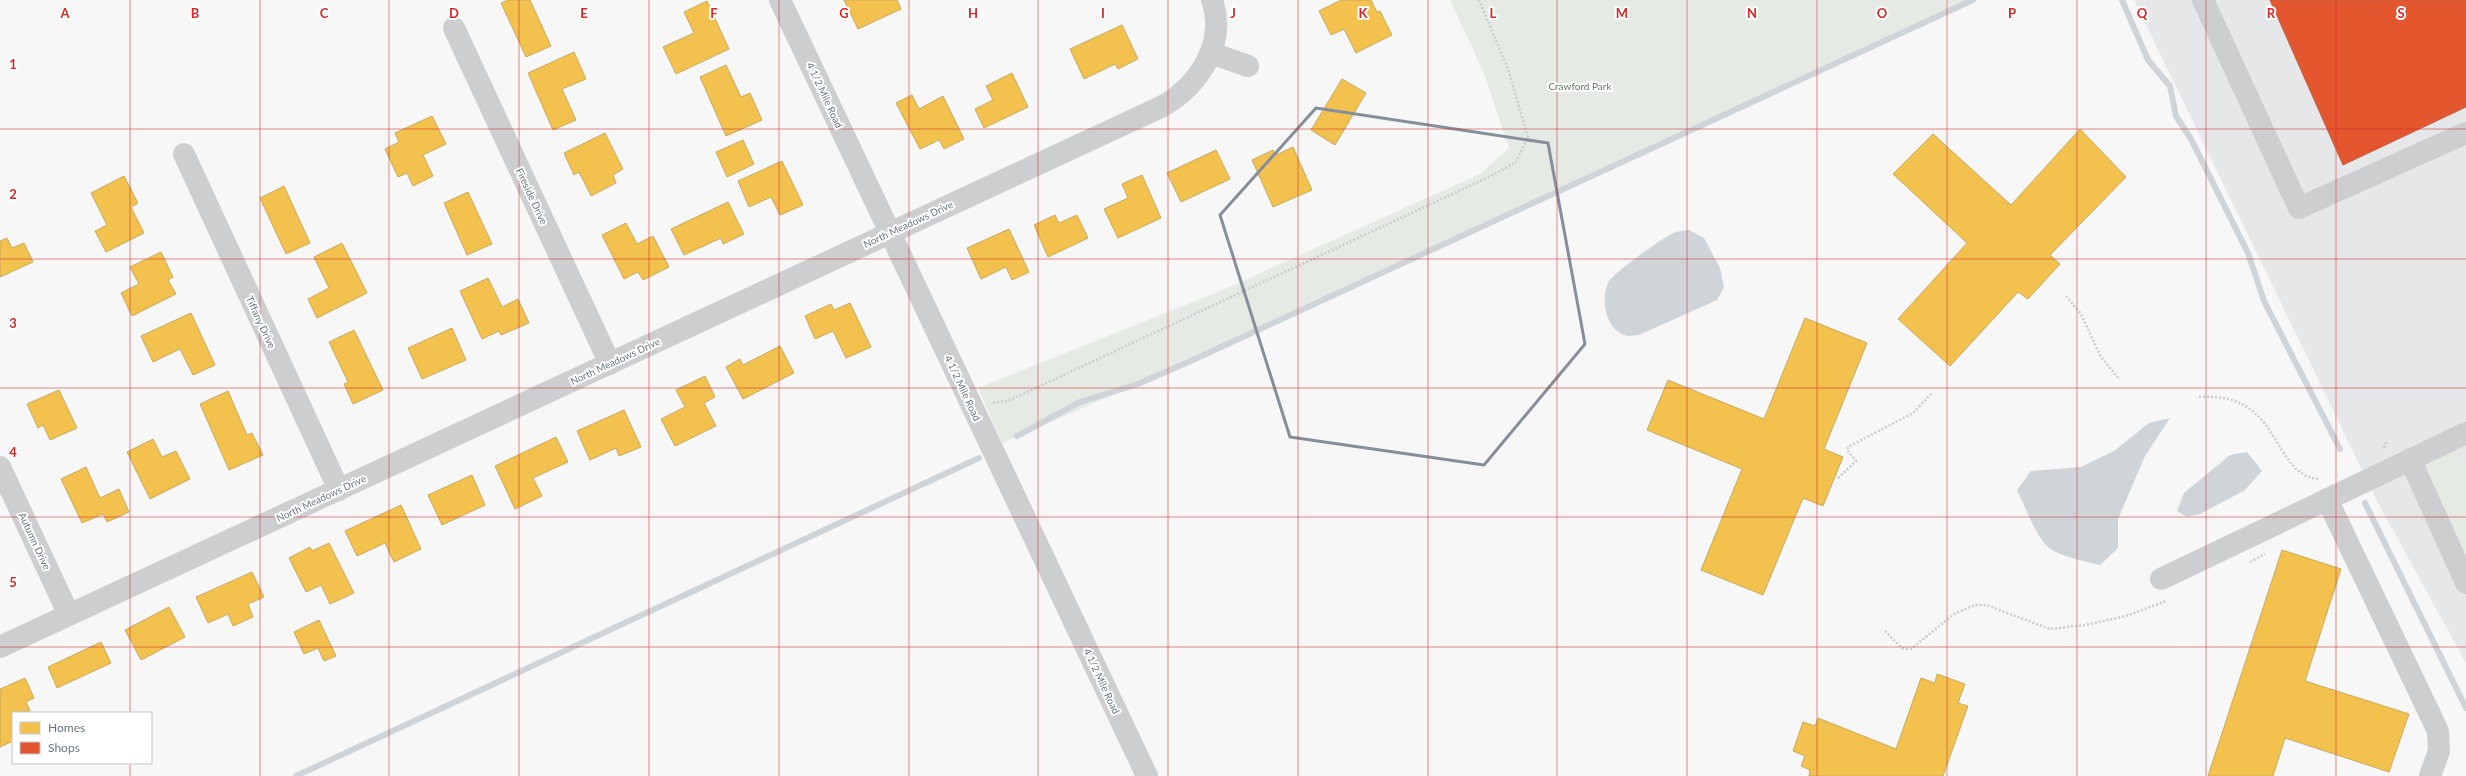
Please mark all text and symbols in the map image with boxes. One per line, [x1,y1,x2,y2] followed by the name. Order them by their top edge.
[59,5,70,21] text: A
[191,5,200,21] text: B
[320,5,329,21] text: C
[449,5,459,21] text: D
[580,5,588,21] text: E
[710,5,718,21] text: F
[839,5,849,21] text: G
[968,5,978,21] text: H
[1101,5,1105,21] text: I
[1230,5,1236,21] text: J
[1359,5,1369,21] text: K
[1490,5,1497,21] text: L
[1616,5,1628,21] text: M
[1747,5,1757,21] text: N
[1877,5,1888,21] text: O
[2008,5,2016,21] text: P
[2137,5,2148,21] text: Q
[2267,5,2276,21] text: R
[2397,5,2405,21] text: S
[9,56,17,72] text: 1
[805,60,845,130] street label: 4 1/2 Mile Road
[1548,80,1612,92] park label: Crawford Park
[514,166,550,226] street label: Fireside Drive
[9,186,17,202] text: 2
[861,198,955,250] street label: North Meadows Drive
[244,294,278,350] street label: Tiffany Drive
[9,315,17,331] text: 3
[568,335,662,387] street label: North Meadows Drive
[943,353,983,423] street label: 4 1/2 Mile Road
[9,444,17,460] text: 4
[274,472,368,524] street label: North Meadows Drive
[17,511,53,571] street label: Autumn Drive
[9,574,17,590] text: 5
[1082,646,1122,716] street label: 4 1/2 Mile Road
[12,712,152,764] legend
[48,720,85,735] text: Homes
[48,740,80,755] text: Shops

